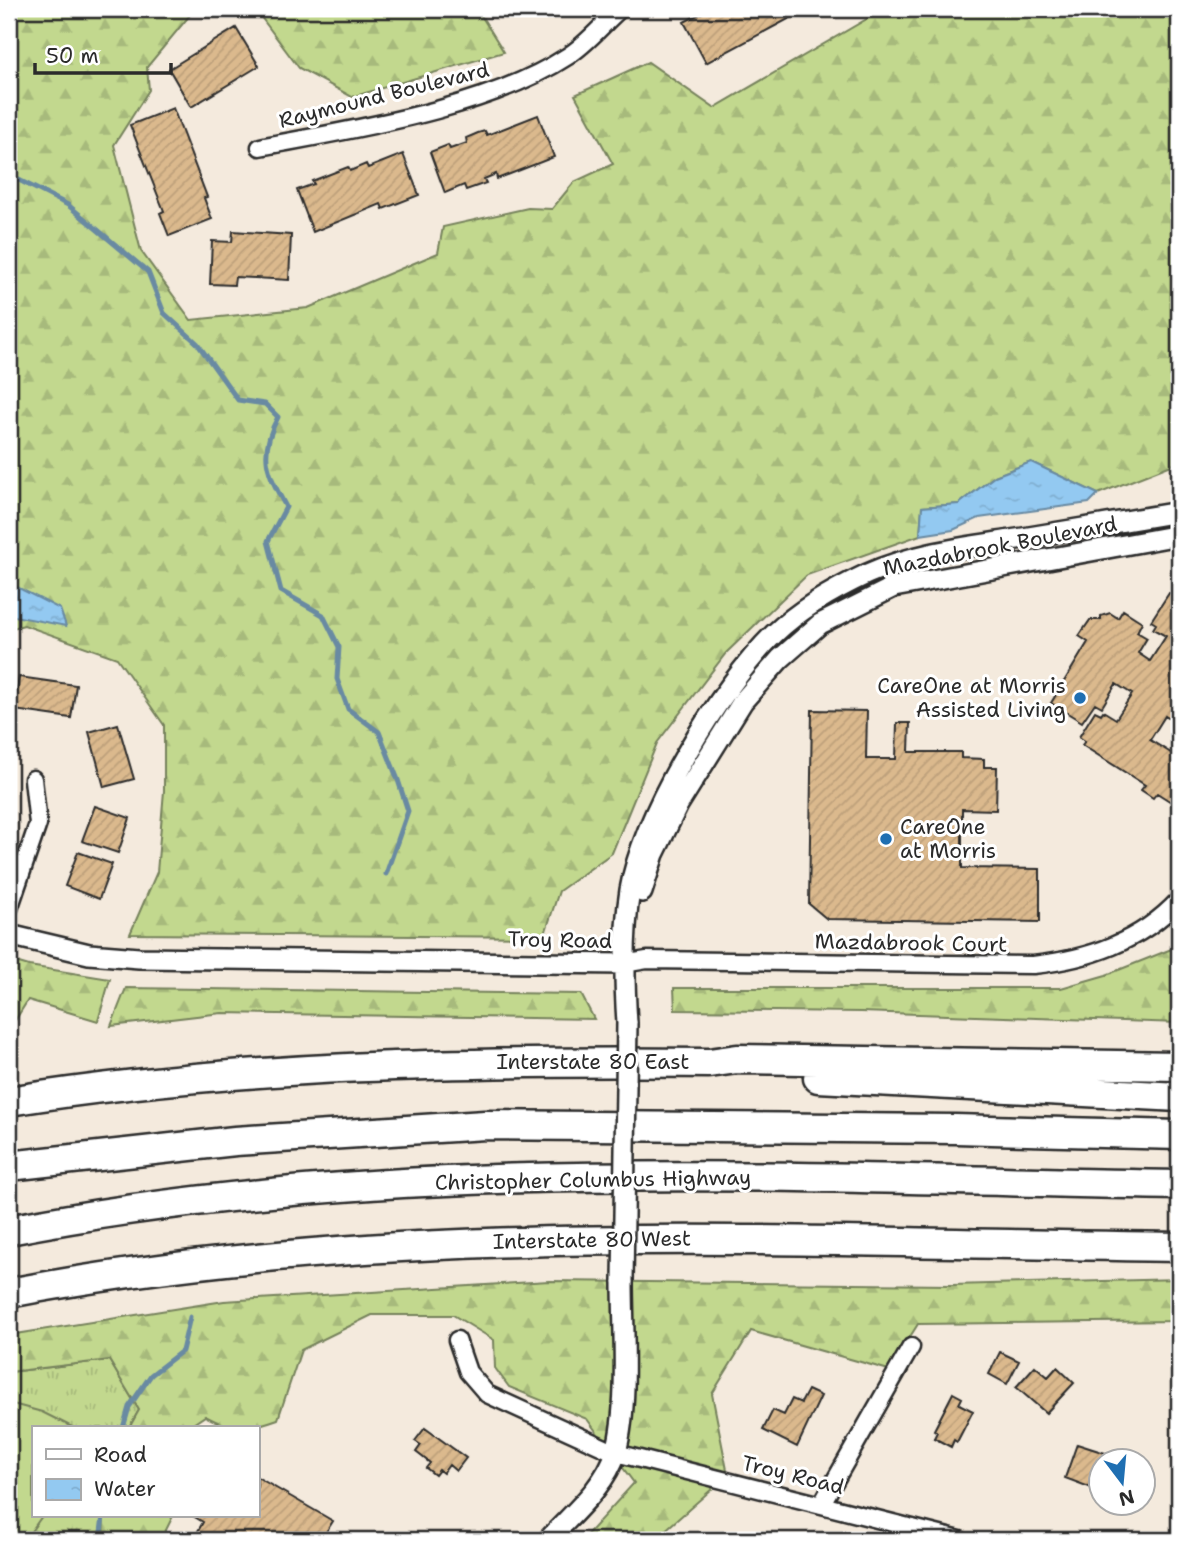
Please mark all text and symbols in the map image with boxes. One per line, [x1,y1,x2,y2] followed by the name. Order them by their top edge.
[35,32,172,76] scale bar
[46,42,99,70] text: 50 m
[276,55,492,135] street label: Raymound Boulevard
[881,510,1119,582] street label: Mazdabrook Boulevard
[877,672,1066,724] place label: CareOne at Morris Assisted Living
[1072,690,1088,706] marker: CareOne at Morris Assisted Living
[900,813,996,865] place label: CareOne at Morris
[878,831,894,847] marker: CareOne at Morris
[508,925,612,955] street label: Troy Road
[814,927,1008,959] street label: Mazdabrook Court
[497,1048,689,1076] street label: Interstate 80 East
[435,1163,751,1197] street label: Christopher Columbus Highway
[493,1224,691,1256] street label: Interstate 80 West
[32,1426,259,1518] legend
[94,1441,147,1469] text: Road
[1086,1448,1156,1518] north arrow
[739,1449,847,1501] street label: Troy Road
[94,1475,156,1503] text: Water
[1116,1484,1137,1512] text: N

